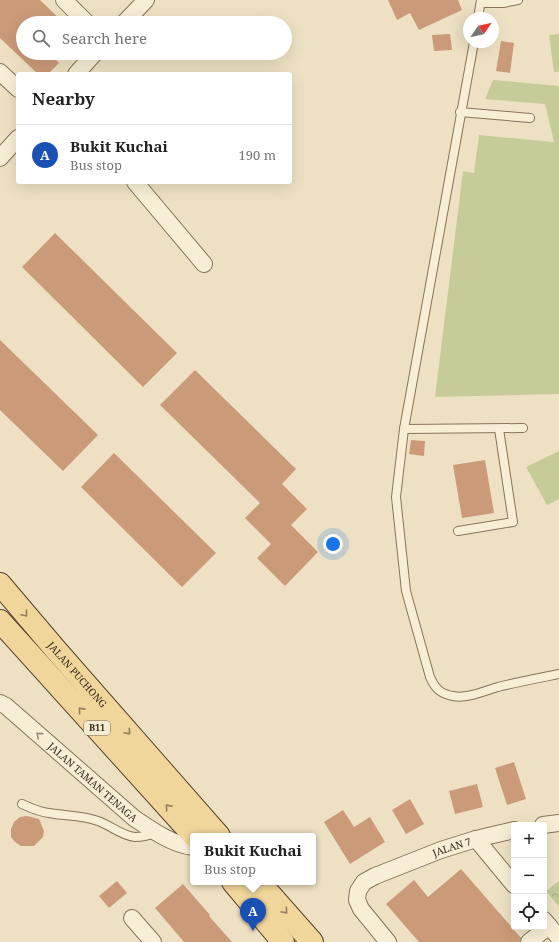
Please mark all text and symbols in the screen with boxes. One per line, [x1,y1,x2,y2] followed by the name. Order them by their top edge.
[463,12,499,48] north arrow
[16,16,292,60] search box
[30,27,52,49] icon: search
[62,28,147,48] text: Search here
[32,87,95,110] text: Nearby
[70,136,168,156] text: Bukit Kuchai
[40,146,50,164] text: A
[239,146,276,164] text: 190 m
[70,156,122,174] text: Bus stop
[323,534,343,554] your location
[20,609,27,616] one-way arrow
[44,638,110,710] street label: JALAN PUCHONG
[78,707,86,715] one-way arrow
[84,721,110,735] road number: B11
[123,727,130,735] one-way arrow
[36,732,44,739] one-way arrow
[44,738,141,826] street label: JALAN TAMAN TENAGA
[165,804,172,812] one-way arrow
[511,822,547,930] map controls
[511,822,547,858] button: +
[190,833,316,885] popup
[429,834,473,860] street label: JALAN 7
[204,840,302,860] text: Bukit Kuchai
[511,858,547,894] button: −
[204,860,256,878] text: Bus stop
[511,894,547,930] button: locate
[240,898,266,931] pin: A
[280,907,287,914] one-way arrow

